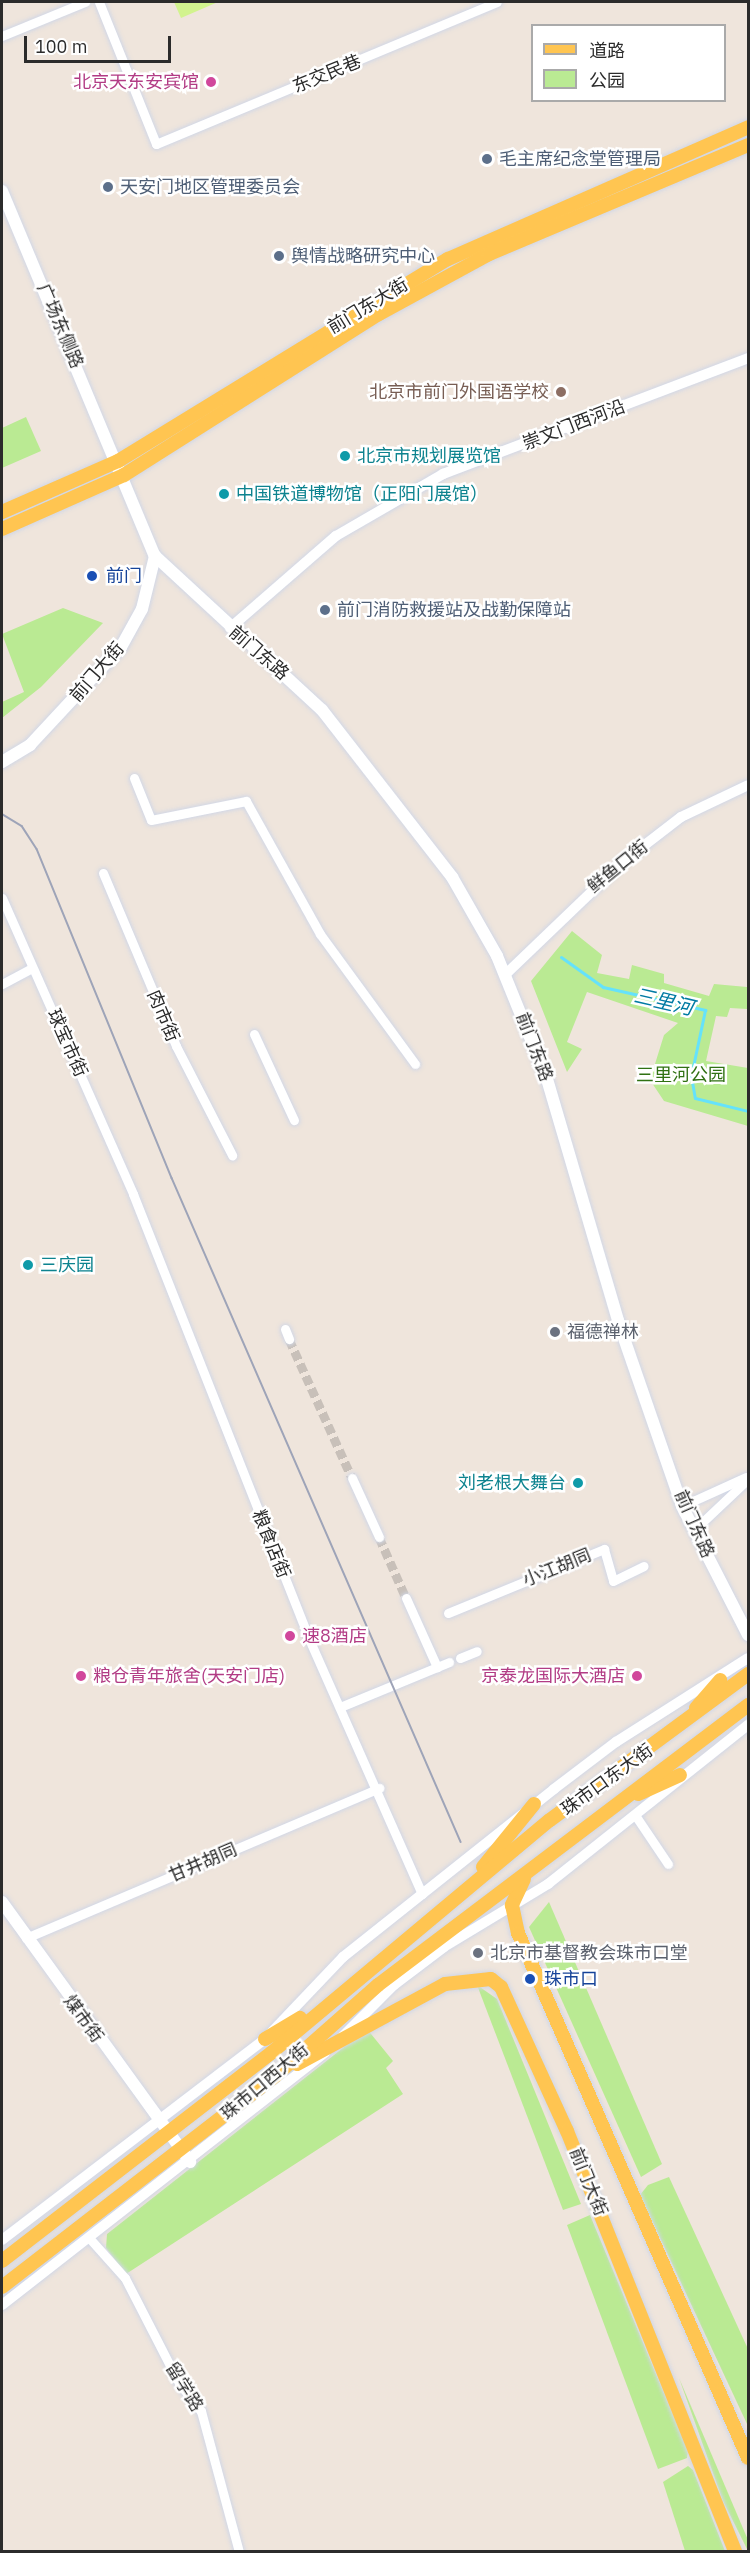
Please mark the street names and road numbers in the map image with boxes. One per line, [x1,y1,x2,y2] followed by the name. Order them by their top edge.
[290,51,364,97] street label: 东交民巷
[324,274,412,338] street label: 前门东大街
[32,280,88,372] street label: 广场东侧路
[520,396,628,454] street label: 崇文门西河沿
[225,621,293,685] street label: 前门东路
[65,638,129,706] street label: 前门大街
[583,836,653,898] street label: 鲜鱼口街
[143,987,183,1045] street label: 肉市街
[42,1006,92,1080] street label: 球宝市街
[511,1010,557,1084] street label: 前门东路
[669,1487,719,1561] street label: 前门东路
[248,1507,294,1581] street label: 粮食店街
[520,1545,594,1591] street label: 小江胡同
[557,1740,657,1820] street label: 珠市口东大街
[166,1839,240,1887] street label: 甘井胡同
[58,1991,108,2047] street label: 煤市街
[217,2039,313,2125] street label: 珠市口西大街
[565,2145,611,2219] street label: 前门大街
[161,2358,207,2416] street label: 留学路

